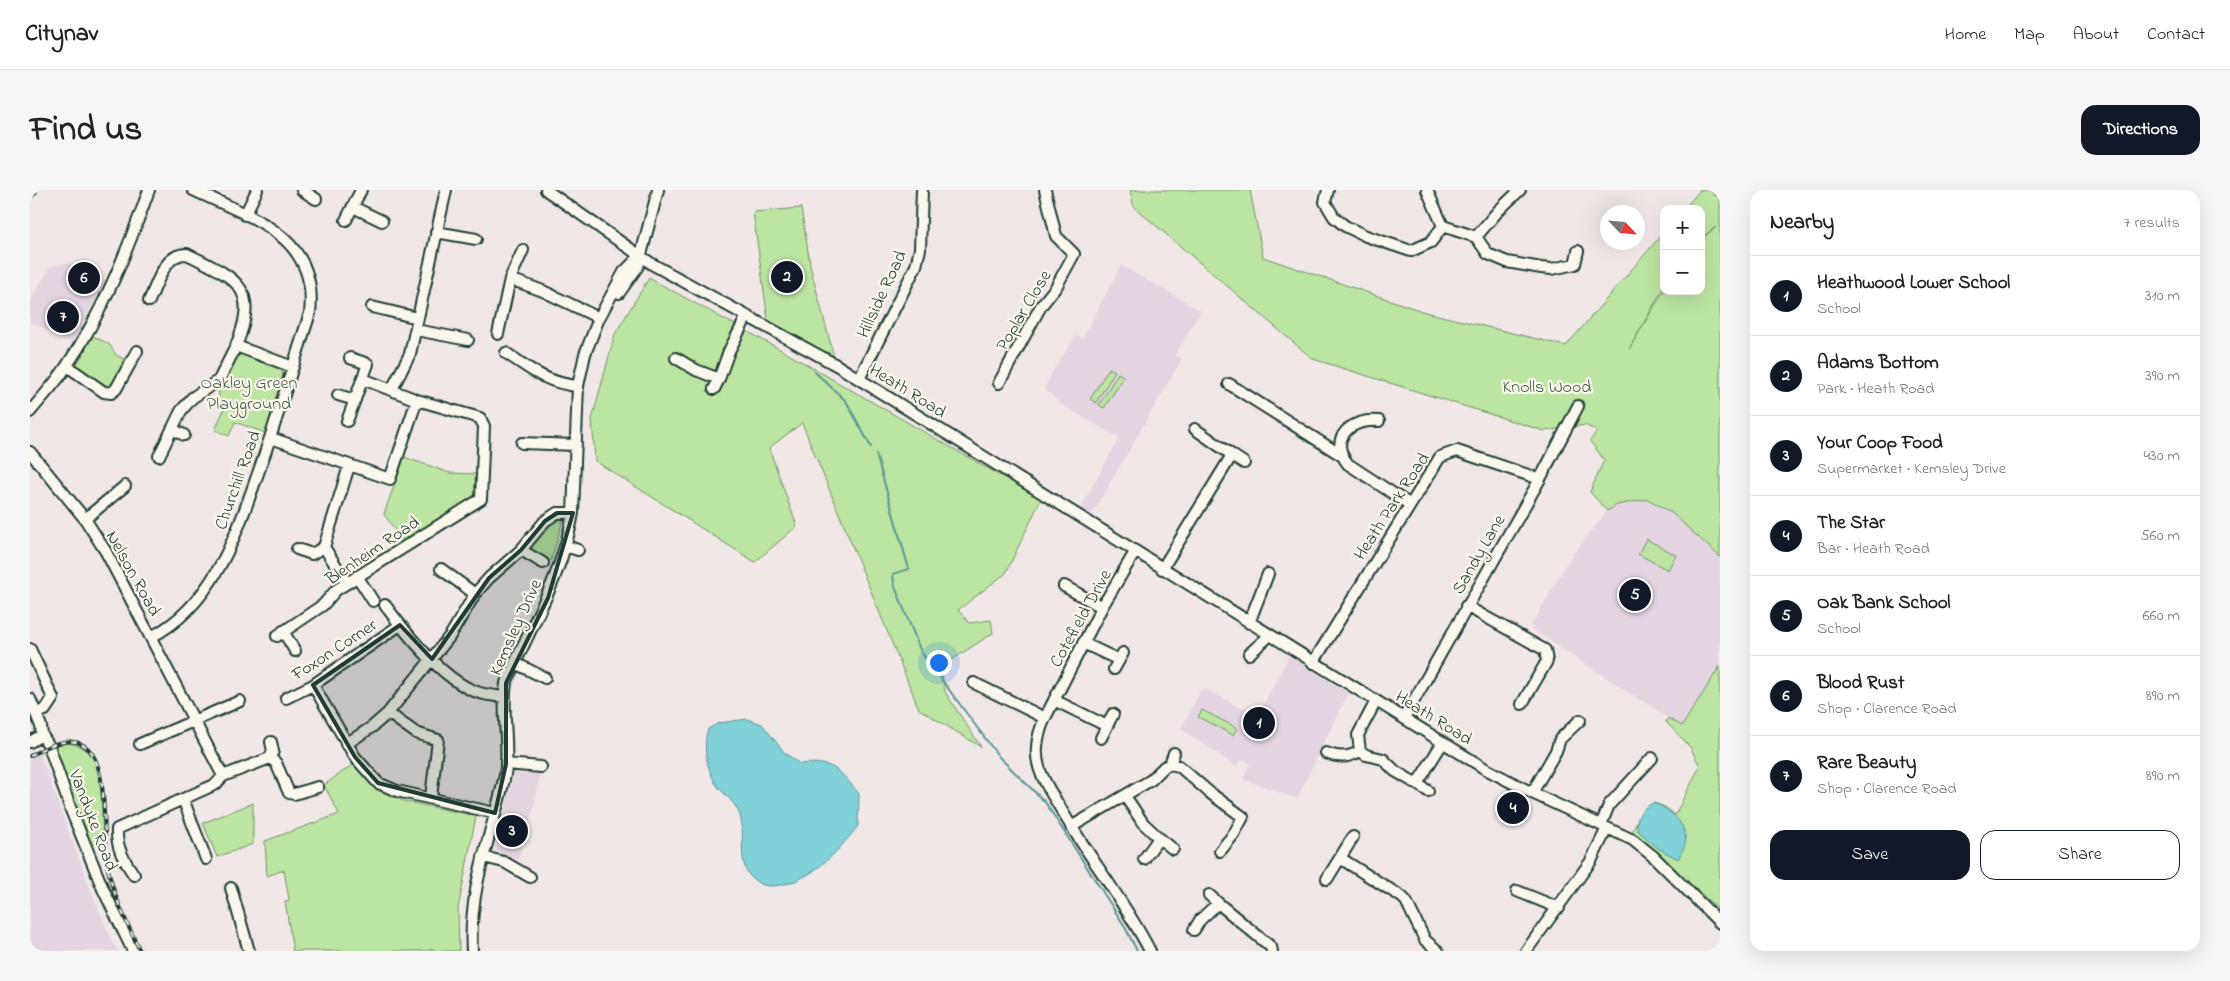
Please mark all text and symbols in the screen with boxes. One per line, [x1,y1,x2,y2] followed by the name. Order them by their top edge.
[25,17,98,52] text: Citynav
[1945,22,1986,48] text: Home
[2014,22,2045,48] text: Map
[2073,22,2119,48] text: About
[2147,22,2205,48] text: Contact
[30,105,142,156] text: Find us
[2081,105,2200,155] button: Directions
[1600,205,1645,250] north arrow
[1660,205,1705,295] map controls
[1660,205,1705,250] button: +
[1770,208,1834,238] text: Nearby
[2124,211,2180,235] text: 7 results
[851,247,914,343] street label: Hillside Road
[1660,250,1705,295] button: −
[771,258,803,296] pin: 2
[68,259,100,297] pin: 6
[990,265,1060,356] street label: Poplar Close
[1817,270,2010,297] text: Heathwood Lower School
[1783,284,1789,308] text: 1
[2145,284,2180,308] text: 310 m
[1817,297,1861,321] text: School
[47,298,79,336] pin: 7
[1817,350,1939,377] text: Adams Bottom
[863,358,951,426] street label: Heath Road
[1782,364,1790,388] text: 2
[2145,364,2180,388] text: 390 m
[201,371,298,419] park label: Oakley Green Playground
[1503,375,1591,401] park label: Knolls Wood
[1817,377,1934,401] text: Park · Heath Road
[209,427,269,534] street label: Churchill Road
[1817,430,1943,457] text: Your Coop Food
[1783,444,1789,468] text: 3
[2143,444,2180,468] text: 430 m
[1348,448,1437,566] street label: Heath Park Road
[1817,457,2006,481] text: Supermarket · Kemsley Drive
[1446,510,1513,600] street label: Sandy Lane
[1817,510,1885,537] text: The Star
[320,511,425,593] street label: Blenheim Road
[1783,524,1789,548] text: 4
[2140,524,2180,548] text: 560 m
[98,526,166,622] street label: Nelson Road
[1817,537,1930,561] text: Bar · Heath Road
[1044,565,1120,673] street label: Cotefield Drive
[484,575,550,680] street label: Kemsley Drive
[1619,576,1651,614] pin: 5
[1817,590,1950,617] text: Oak Bank School
[1781,604,1791,628] text: 5
[2143,604,2180,628] text: 660 m
[286,613,383,689] street label: Foxon Corner
[1817,617,1861,641] text: School
[926,650,952,676] your location
[1817,670,1904,697] text: Blood Rust
[1782,684,1790,708] text: 6
[2146,684,2180,708] text: 890 m
[1389,685,1477,753] street label: Heath Road
[1817,697,1957,721] text: Shop · Clarence Road
[1243,704,1275,742] pin: 1
[1817,750,1916,777] text: Rare Beauty
[1783,764,1789,788] text: 7
[2146,764,2180,788] text: 890 m
[61,765,123,875] street label: Vandyke Road
[1817,777,1957,801] text: Shop · Clarence Road
[1497,789,1529,827] pin: 4
[496,812,528,850] pin: 3
[1770,830,1970,880] button: Save
[1980,830,2180,880] button: Share

